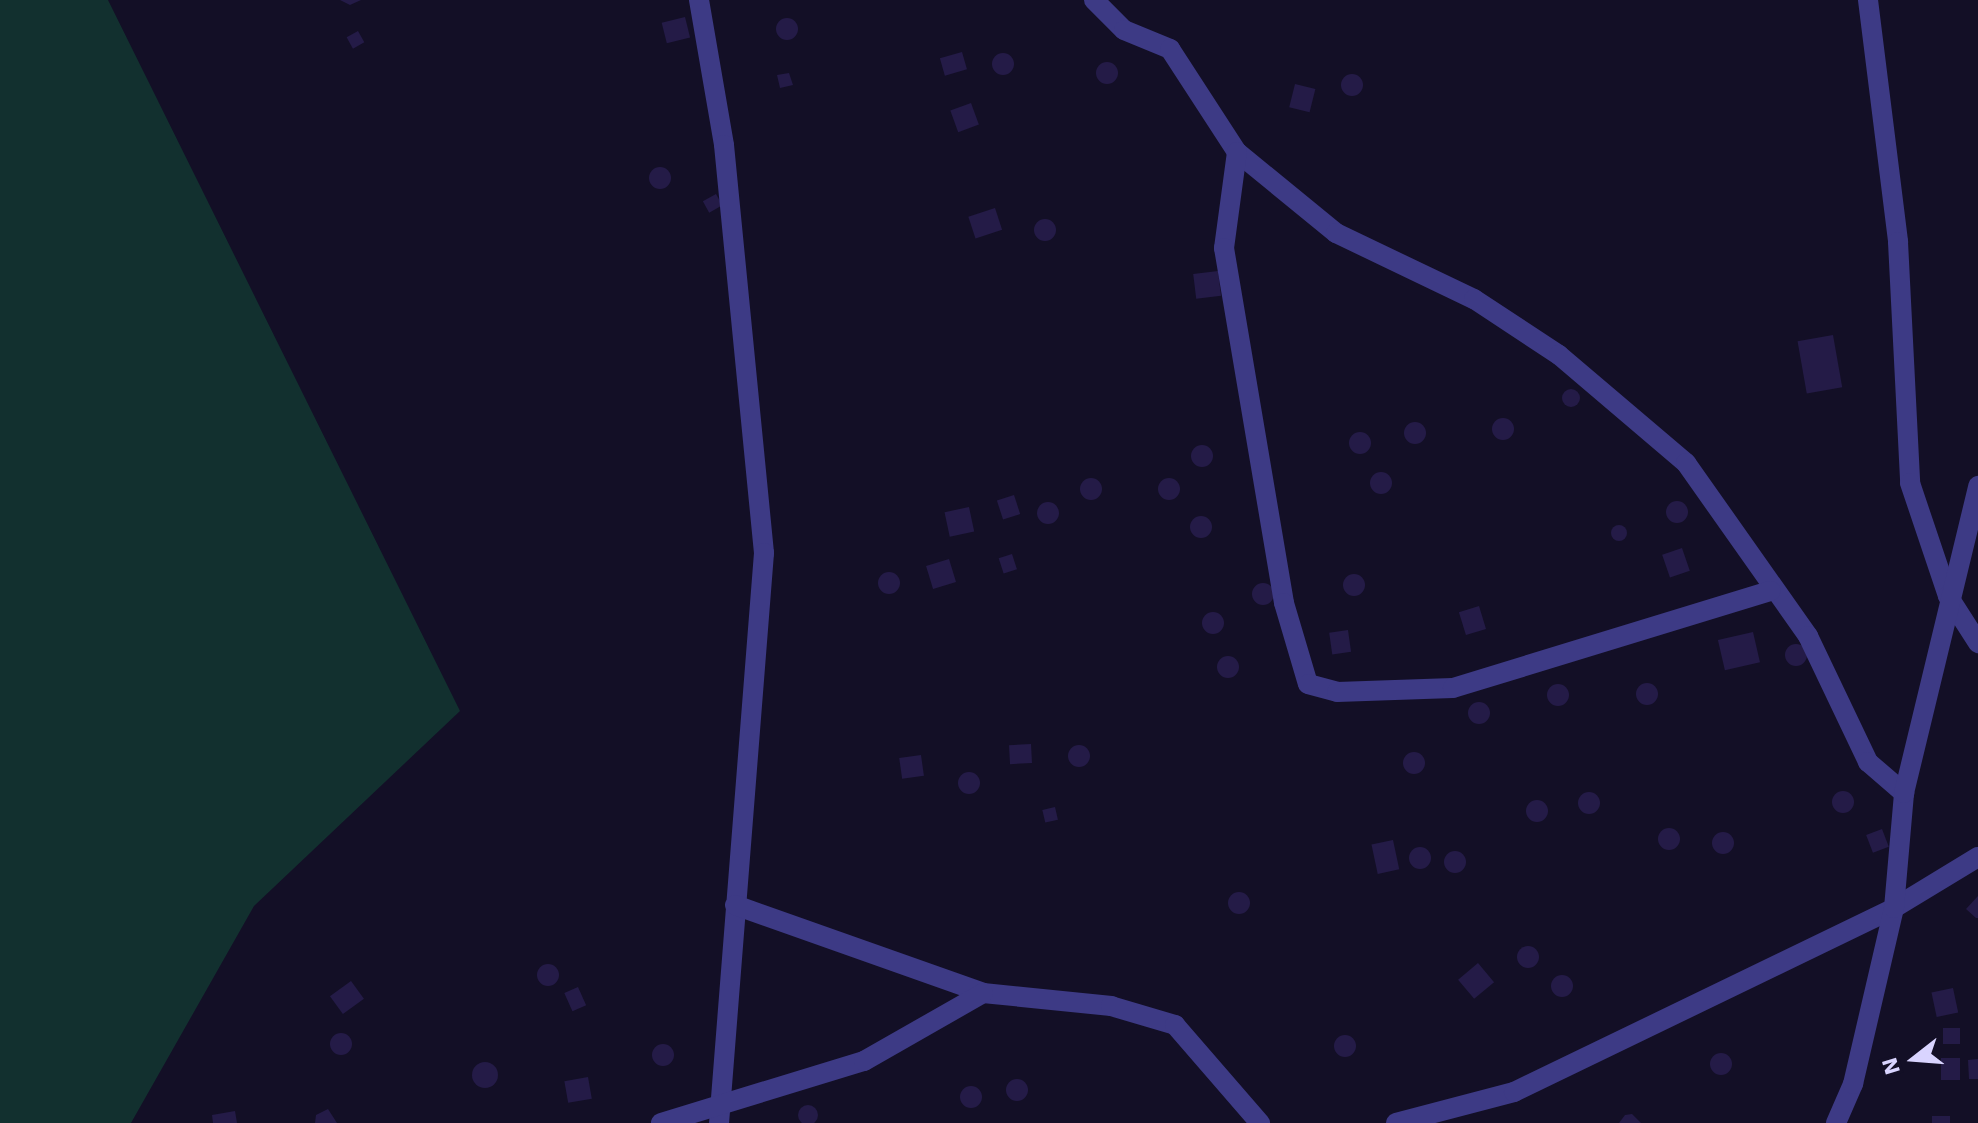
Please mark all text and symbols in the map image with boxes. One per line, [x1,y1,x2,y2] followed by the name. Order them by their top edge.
[1874,1019,1954,1099] north arrow
[1876,1055,1905,1078] text: N

